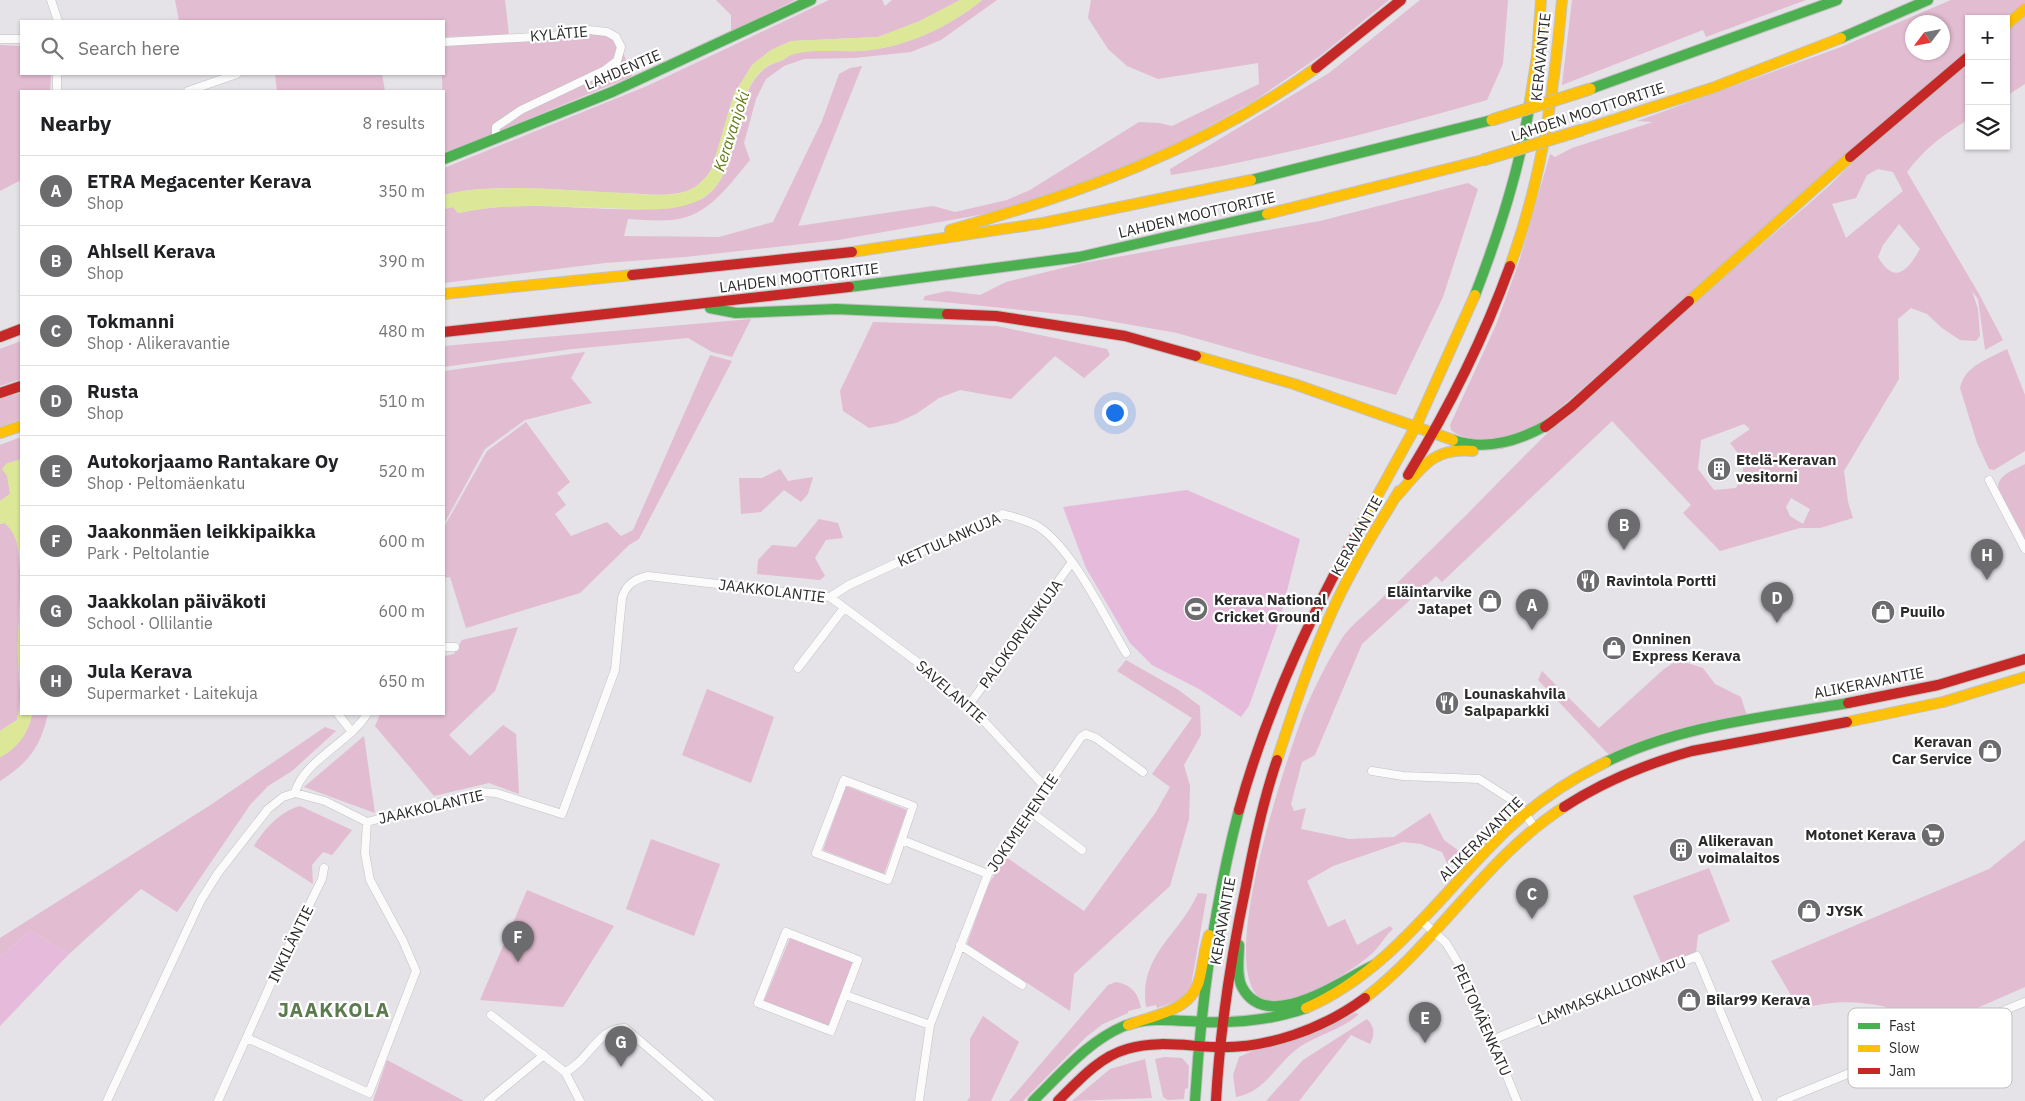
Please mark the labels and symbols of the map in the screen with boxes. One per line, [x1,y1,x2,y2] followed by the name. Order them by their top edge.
[1526,12,1555,102] street label: KERAVANTIE
[1905,15,1950,60] north arrow
[529,22,589,45] street label: KYLÄTIE
[582,45,664,94] street label: LAHDENTIE
[1509,78,1667,145] street label: LAHDEN MOOTTORITIE
[709,87,754,174] water label: Keravanjoki
[1116,187,1277,242] street label: LAHDEN MOOTTORITIE
[718,258,880,297] street label: LAHDEN MOOTTORITIE
[1102,400,1128,426] your location
[1736,450,1836,486] place label: Etelä-Keravan vesitorni
[1706,456,1732,482] building icon: Etelä-Keravan vesitorni
[1327,492,1386,579] street label: KERAVANTIE
[894,508,1004,571] street label: KETTULANKUJA
[1608,509,1640,550] pin: B
[1971,539,2003,580] pin: H
[1575,568,1601,594] restaurant icon: Ravintola Portti
[1606,571,1716,590] place label: Ravintola Portti
[718,575,827,606] street label: JAAKKOLANTIE
[975,575,1067,692] street label: PALOKORVENKUJA
[1387,582,1472,618] place label: Eläintarvike Jatapet
[1761,582,1793,623] pin: D
[1477,588,1503,614] shop icon: Eläintarvike Jatapet
[1516,589,1548,630] pin: A
[1214,590,1327,626] place label: Kerava National Cricket Ground
[1183,596,1209,622] sports icon: Kerava National Cricket Ground
[1870,599,1896,625] shop icon: Puuilo
[1900,602,1945,621] place label: Puuilo
[1632,629,1741,665] place label: Onninen Express Kerava
[1601,635,1627,661] shop icon: Onninen Express Kerava
[912,656,990,727] street label: SAVELANTIE
[1812,663,1926,703] street label: ALIKERAVANTIE
[1464,684,1566,720] place label: Lounaskahvila Salpaparkki
[1434,690,1460,716] restaurant icon: Lounaskahvila Salpaparkki
[1892,732,1972,768] place label: Keravan Car Service
[1977,738,2003,764] shop icon: Keravan Car Service
[983,770,1062,875] street label: JOKIMIEHENTIE
[376,785,485,828] street label: JAAKKOLANTIE
[1434,792,1527,885] street label: ALIKERAVANTIE
[1920,822,1946,848] supermarket icon: Motonet Kerava
[1805,825,1916,844] place label: Motonet Kerava
[1698,831,1780,867] place label: Alikeravan voimalaitos
[1668,837,1694,863] building icon: Alikeravan voimalaitos
[1205,876,1240,966] street label: KERAVANTIE
[1516,878,1548,919] pin: C
[1796,898,1822,924] shop icon: JYSK
[1826,901,1864,920] place label: JYSK
[264,902,317,985] street label: INKILÄNTIE
[502,921,534,962] pin: F
[1535,952,1689,1029] street label: LAMMASKALLIONKATU
[1449,961,1516,1079] street label: PELTOMÄENKATU
[1676,987,1702,1013] shop icon: Bilar99 Kerava
[1706,990,1811,1009] place label: Bilar99 Kerava
[278,996,390,1023] district label: JAAKKOLA
[1409,1002,1441,1043] pin: E
[1848,1008,2012,1088] legend
[1889,1017,1915,1035] text: Fast
[605,1026,637,1067] pin: G
[1889,1039,1920,1057] text: Slow
[1889,1062,1916,1080] text: Jam

